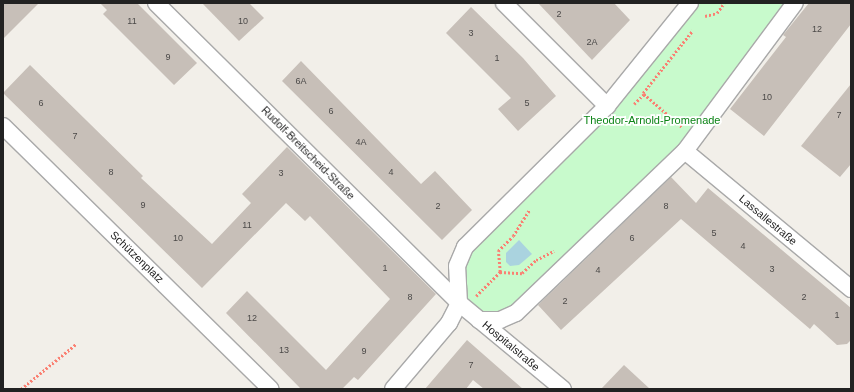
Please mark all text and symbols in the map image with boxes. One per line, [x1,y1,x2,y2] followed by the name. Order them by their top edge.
[556,9,562,19] house number: 2
[127,16,137,26] house number: 11
[238,16,248,26] house number: 10
[812,24,822,34] house number: 12
[468,28,474,38] house number: 3
[586,37,598,47] house number: 2A
[165,52,171,62] house number: 9
[494,53,500,63] house number: 1
[295,76,307,86] house number: 6A
[762,92,772,102] house number: 10
[38,98,44,108] house number: 6
[524,98,530,108] house number: 5
[259,104,357,202] street label: Rudolf-Breitscheid-Straße
[328,106,334,116] house number: 6
[836,110,842,120] house number: 7
[584,113,720,127] park label: Theodor-Arnold-Promenade
[72,131,78,141] house number: 7
[355,137,367,147] house number: 4A
[108,167,114,177] house number: 8
[388,167,394,177] house number: 4
[278,168,284,178] house number: 3
[736,192,800,248] street label: Lassallestraße
[140,200,146,210] house number: 9
[435,201,441,211] house number: 2
[663,201,669,211] house number: 8
[242,220,252,230] house number: 11
[108,228,166,286] street label: Schützenplatz
[711,228,717,238] house number: 5
[173,233,183,243] house number: 10
[629,233,635,243] house number: 6
[740,241,746,251] house number: 4
[382,263,388,273] house number: 1
[769,264,775,274] house number: 3
[595,265,601,275] house number: 4
[407,292,413,302] house number: 8
[801,292,807,302] house number: 2
[562,296,568,306] house number: 2
[834,310,840,320] house number: 1
[247,313,257,323] house number: 12
[480,318,542,374] street label: Hospitalstraße
[279,345,289,355] house number: 13
[361,346,367,356] house number: 9
[468,360,474,370] house number: 7

